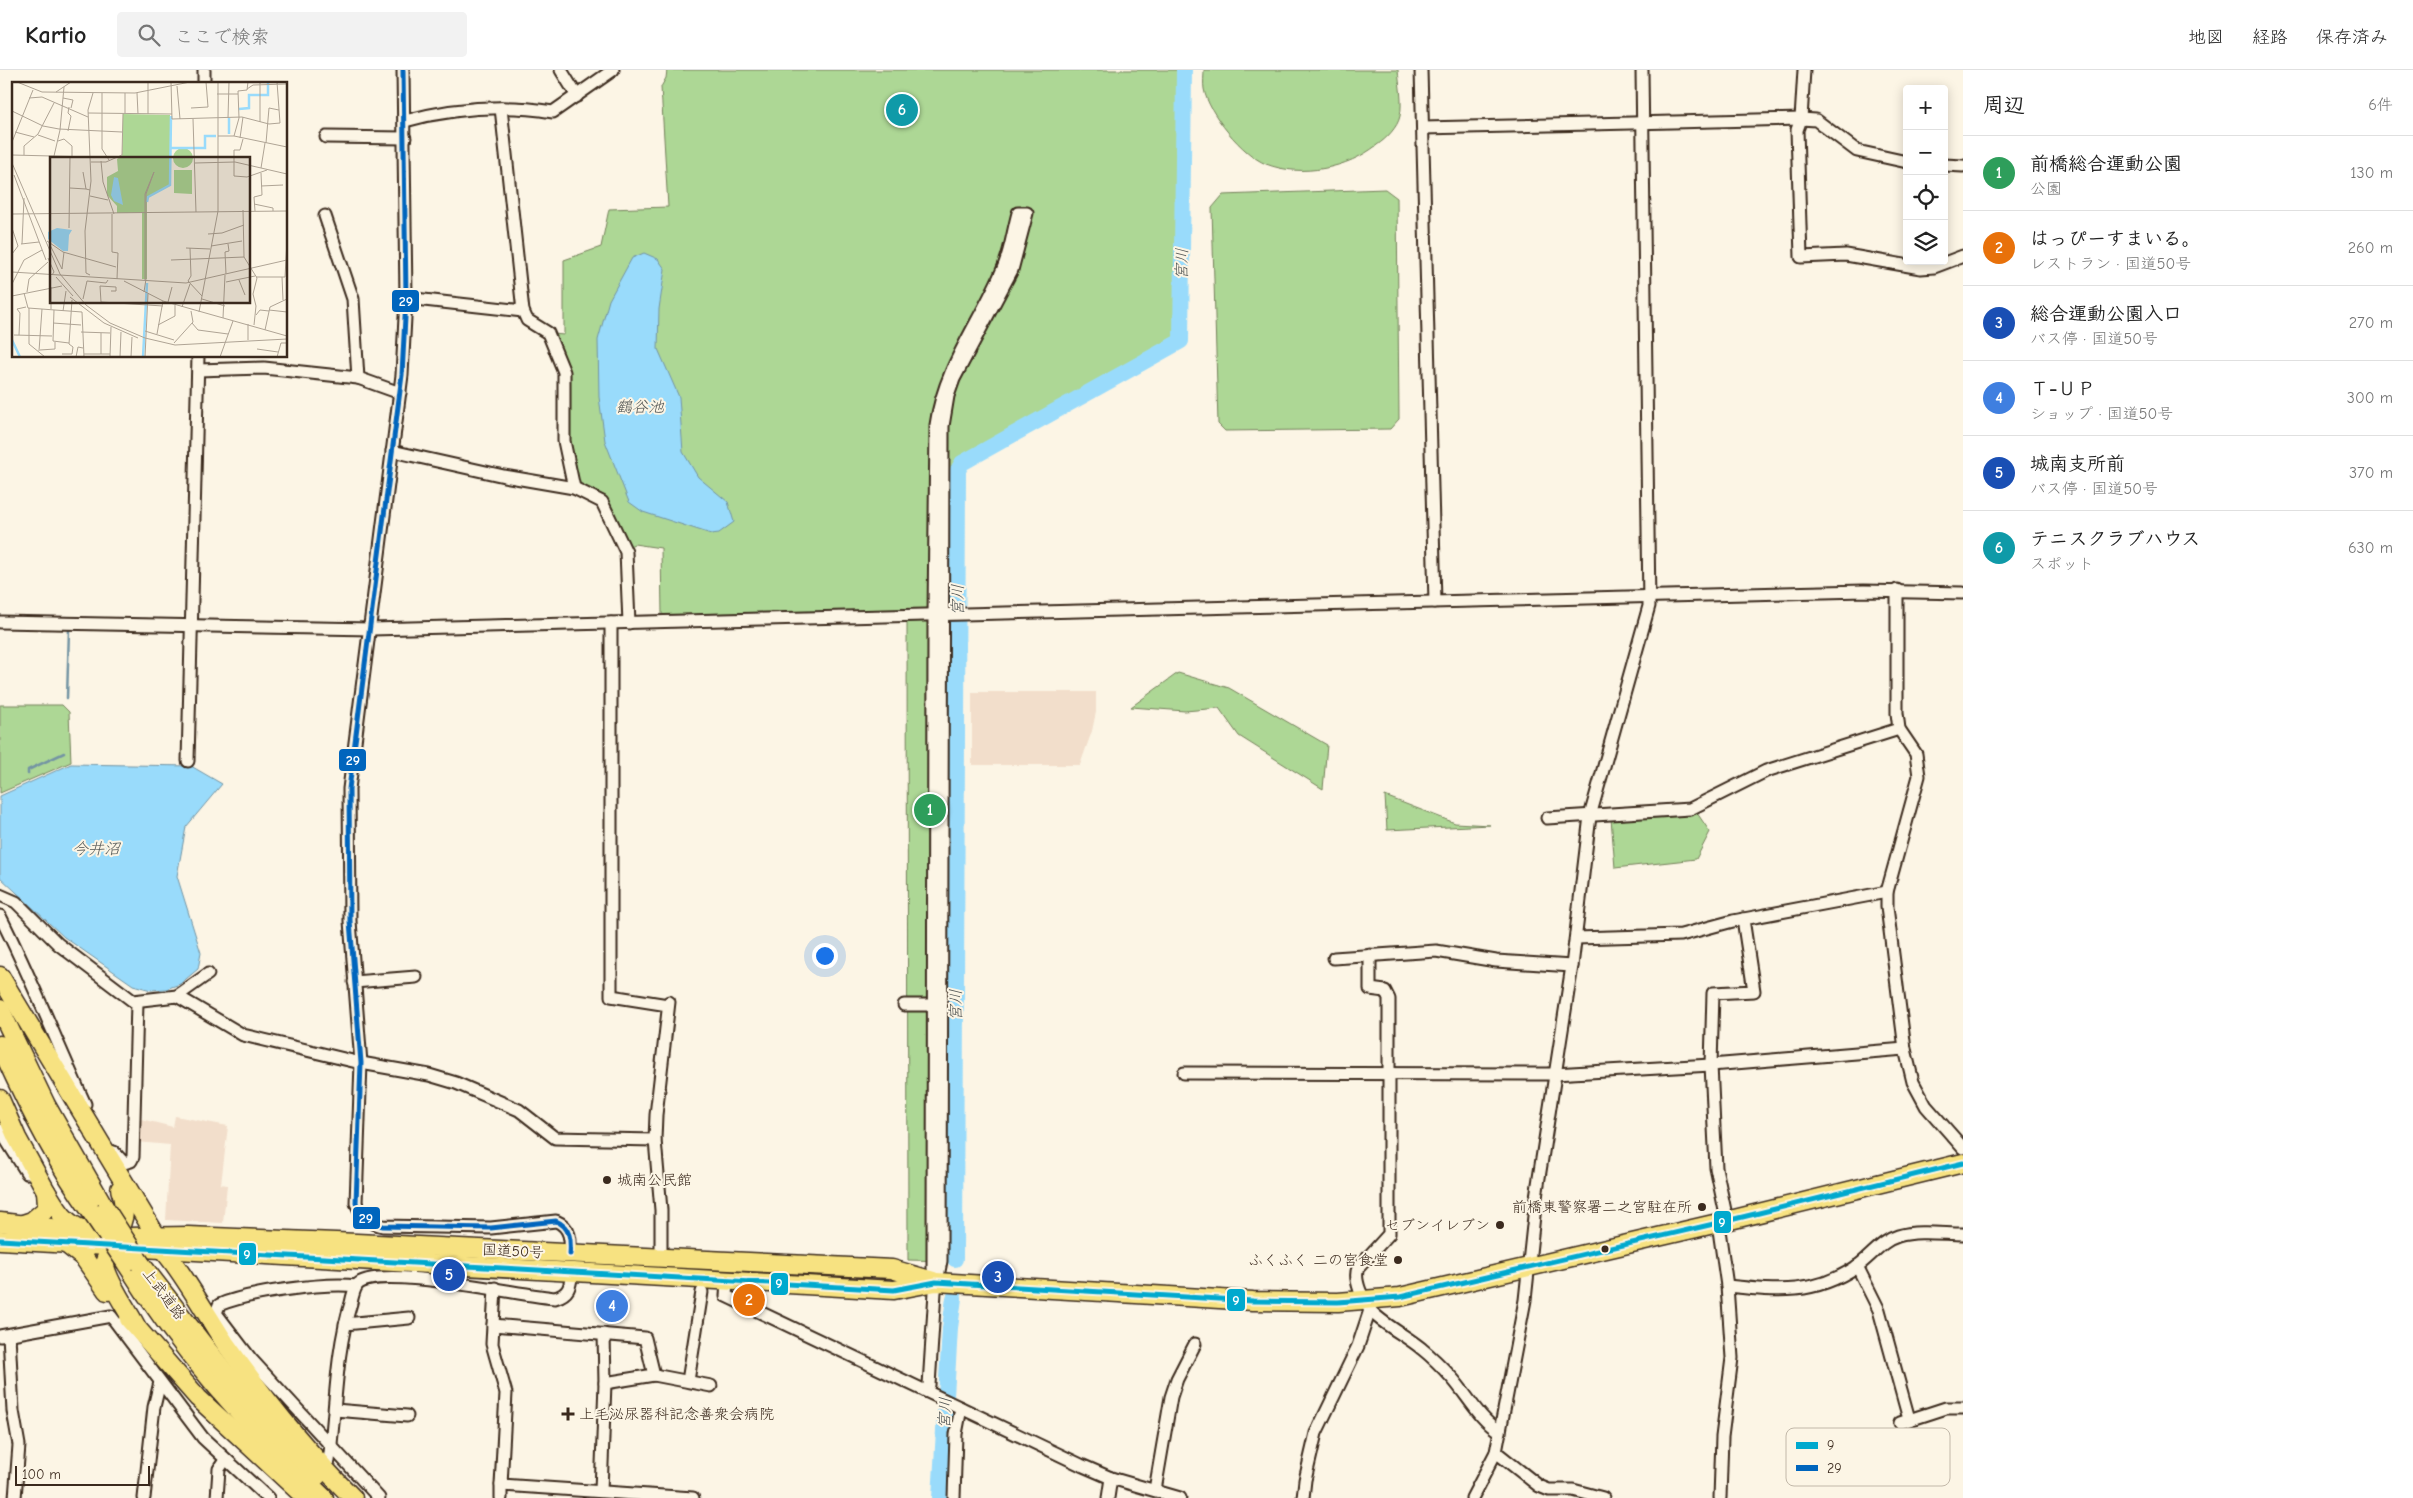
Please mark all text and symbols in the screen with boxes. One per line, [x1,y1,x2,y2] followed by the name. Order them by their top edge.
[117,12,467,57] search box
[25,21,87,49] text: Kartio
[135,21,163,49] icon: search
[175,26,270,48] text: ここで検索
[2188,27,2224,48] text: 地図
[2252,27,2288,48] text: 経路
[2316,27,2388,48] text: 保存済み
[12,82,288,358] inset map
[1903,85,1948,265] map controls
[1903,85,1948,130] button: +
[886,91,918,129] pin: 6
[1983,93,2025,117] text: 周辺
[2368,96,2393,114] text: 6件
[1903,130,1948,175] button: −
[2030,153,2182,175] text: 前橋総合運動公園
[1996,164,2002,182] text: 1
[2350,164,2393,182] text: 130 m
[1903,175,1948,220] button: locate
[2030,180,2062,198] text: 公園
[1903,220,1948,265] button: layers
[2030,228,2200,250] text: はっぴーすまいる。
[1995,239,2003,257] text: 2
[2348,239,2393,257] text: 260 m
[1173,248,1191,280] water label: 宮川
[2030,255,2191,273] text: レストラン · 国道50号
[391,289,420,313] line badge: 29
[399,293,413,310] text: 29
[2030,303,2182,325] text: 総合運動公園入口
[1995,314,2003,332] text: 3
[2349,314,2393,332] text: 270 m
[2030,330,2158,348] text: バス停 · 国道50号
[2030,378,2096,400] text: Ｔ−ＵＰ
[1995,389,2003,407] text: 4
[2347,389,2393,407] text: 300 m
[616,398,665,416] water label: 鶴谷池
[2030,405,2173,423] text: ショップ · 国道50号
[2030,453,2125,475] text: 城南支所前
[1995,464,2003,482] text: 5
[2349,464,2393,482] text: 370 m
[2030,480,2158,498] text: バス停 · 国道50号
[2030,528,2200,550] text: テニスクラブハウス
[1995,539,2003,557] text: 6
[2348,539,2393,557] text: 630 m
[2030,555,2094,573] text: スポット
[949,584,967,616] water label: 宮川
[338,748,367,772] line badge: 29
[346,752,360,769] text: 29
[914,791,946,829] pin: 1
[72,840,122,858] water label: 今井沼
[812,943,838,969] your location
[947,989,965,1021] water label: 宮川
[617,1171,692,1189] place label: 城南公民館
[601,1174,613,1186] marker: 城南公民館
[1512,1198,1692,1216] place label: 前橋東警察署二之宮駐在所
[1696,1201,1708,1213] marker: 前橋東警察署二之宮駐在所
[352,1206,381,1230] line badge: 29
[359,1210,373,1227] text: 29
[1713,1210,1732,1234] line badge: 9
[1718,1214,1726,1231] text: 9
[1385,1216,1490,1234] place label: セブンイレブン
[1494,1219,1506,1231] marker: セブンイレブン
[481,1240,545,1262] street label: 国道50号
[238,1242,257,1266] line badge: 9
[1600,1244,1610,1254] unlabelled marker
[243,1246,251,1263] text: 9
[1248,1251,1388,1269] place label: ふくふく 二の宮食堂
[1392,1254,1404,1266] marker: ふくふく 二の宮食堂
[433,1256,465,1294] pin: 5
[982,1258,1014,1296] pin: 3
[139,1265,189,1323] street label: 上武道路
[770,1272,789,1296] line badge: 9
[775,1275,783,1292] text: 9
[733,1281,765,1319] pin: 2
[596,1287,628,1325] pin: 4
[1226,1288,1246,1312] line badge: 9
[1232,1292,1240,1309] text: 9
[935,1397,955,1429] water label: 宮川
[579,1405,774,1423] place label: 上毛泌尿器科記念善衆会病院
[561,1407,575,1421] marker: 上毛泌尿器科記念善衆会病院
[1786,1428,1950,1486] legend
[1827,1437,1834,1454] text: 9
[1827,1460,1842,1477] text: 29
[15,1463,150,1486] scale bar
[22,1466,61,1483] text: 100 m

